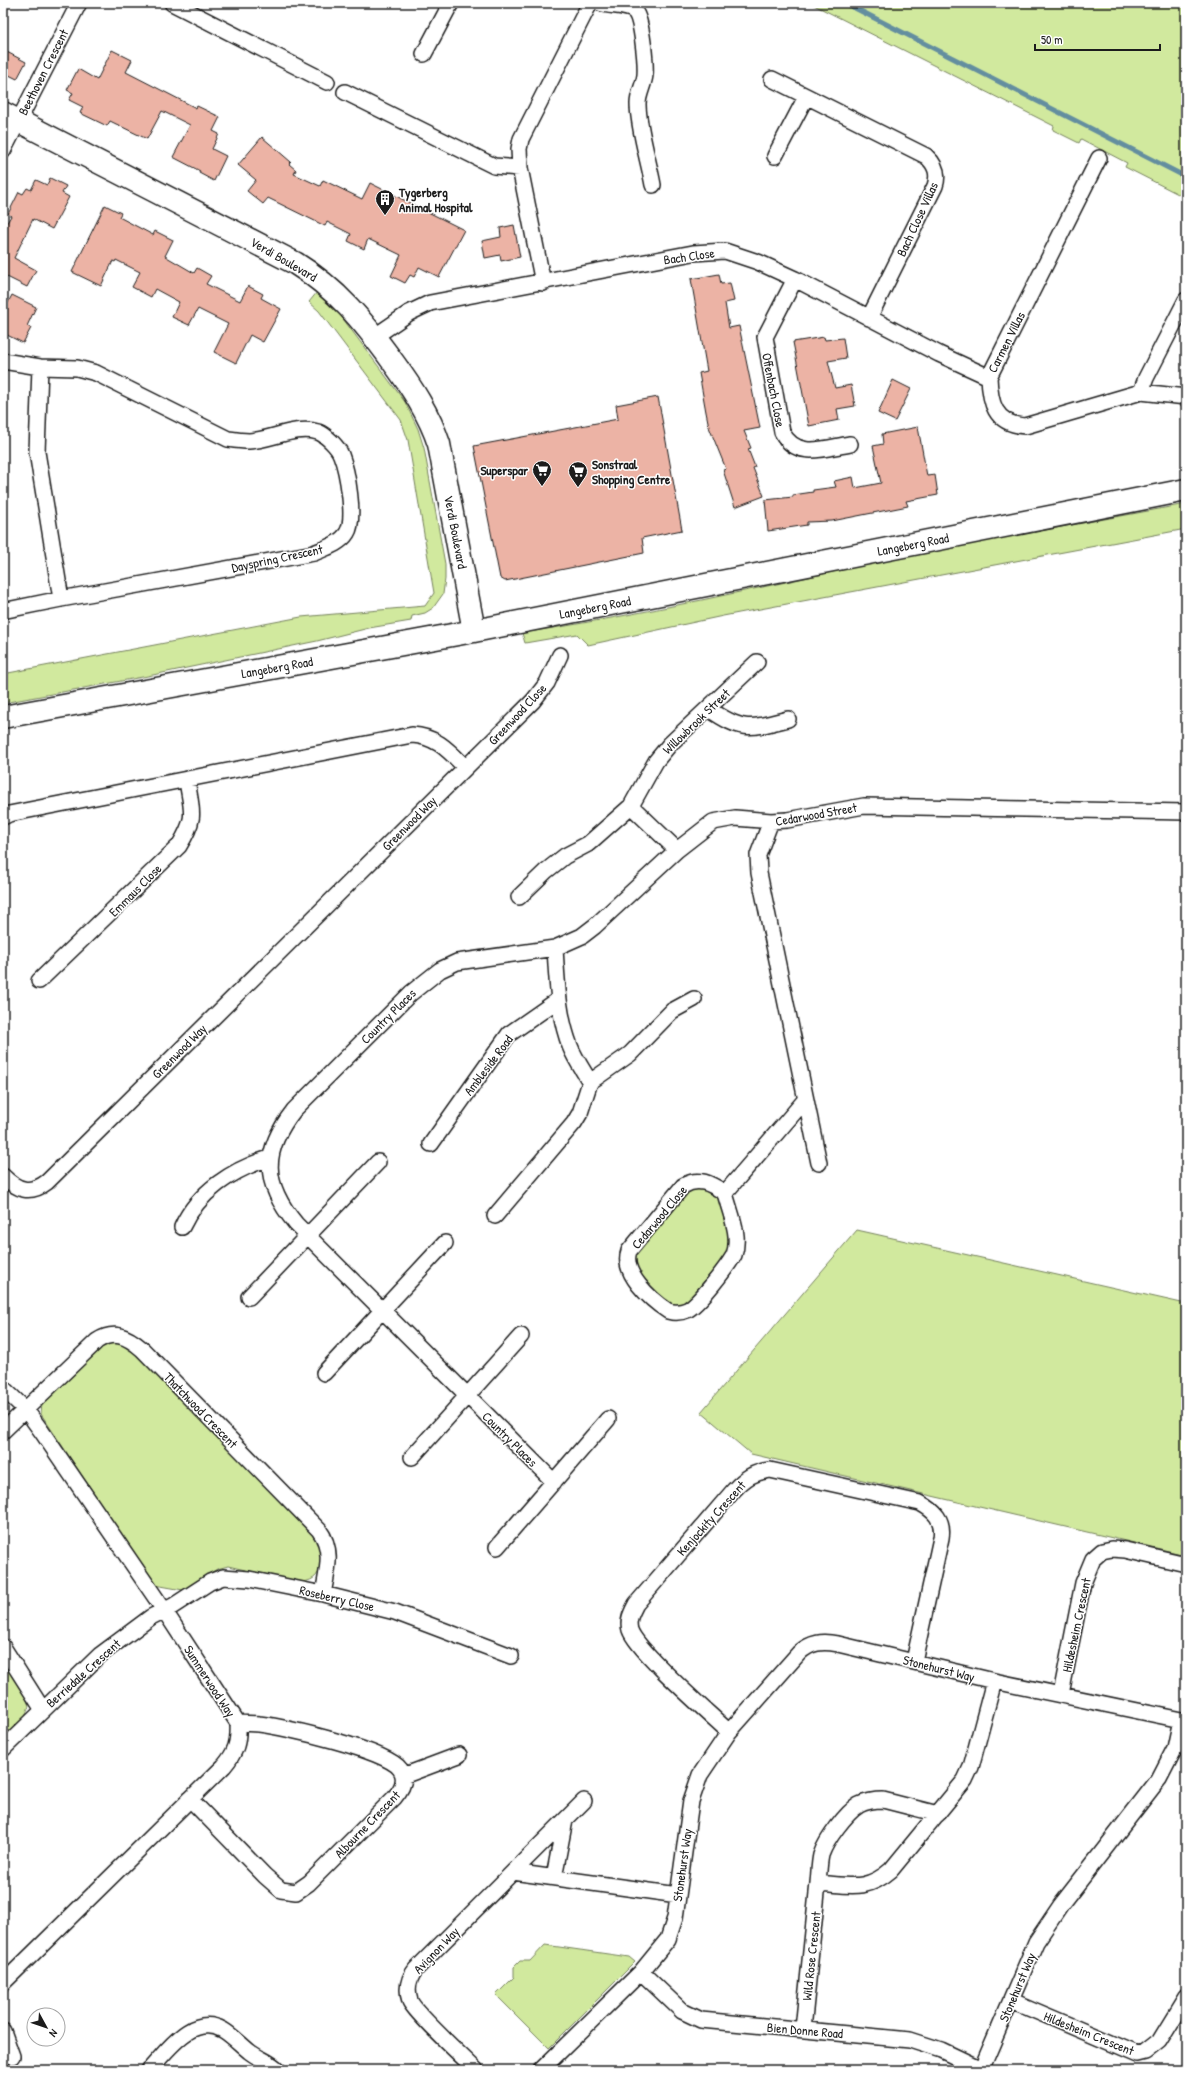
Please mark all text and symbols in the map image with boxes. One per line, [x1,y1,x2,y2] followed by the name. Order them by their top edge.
[14,25,73,118] street label: Beethoven Crescent
[1035,26,1160,52] scale bar
[1041,31,1062,48] text: 50 m
[892,179,942,259] street label: Bach Close Villas
[398,183,473,217] place label: Tygerberg Animal Hospital
[374,188,396,216] building icon: Tygerberg Animal Hospital
[247,233,321,285] street label: Verdi Boulevard
[662,244,716,268] street label: Bach Close
[983,308,1029,376] street label: Carmen Villas
[758,351,790,429] street label: Offenbach Close
[592,455,671,489] place label: Sonstraal Shopping Centre
[531,459,553,487] supermarket icon: Superspar
[567,460,589,488] supermarket icon: Sonstraal Shopping Centre
[480,461,529,480] place label: Superspar
[440,494,472,570] street label: Verdi Boulevard
[876,528,950,560] street label: Langeberg Road
[230,539,325,576] street label: Dayspring Crescent
[558,591,632,623] street label: Langeberg Road
[240,652,314,682] street label: Langeberg Road
[484,679,550,749] street label: Greenwood Close
[658,684,734,758] street label: Willowbrook Street
[378,791,441,854] street label: Greenwood Way
[774,798,859,830] street label: Cedarwood Street
[105,860,165,920] street label: Emmaus Close
[356,984,420,1048] street label: Country Places
[148,1019,211,1082] street label: Greenwood Way
[459,1031,517,1099] street label: Ambleside Road
[627,1181,691,1253] street label: Cedarwood Close
[160,1368,242,1452] street label: Thatchwood Crescent
[478,1407,542,1471] street label: Country Places
[672,1476,750,1559] street label: Kenjockity Crescent
[1057,1576,1095,1674] street label: Hildesheim Crescent
[298,1581,376,1615] street label: Roseberry Close
[42,1634,125,1711] street label: Berriedale Crescent
[180,1642,240,1721] street label: Summerwood Way
[901,1650,977,1686] street label: Stonehurst Way
[330,1786,404,1862] street label: Albourne Crescent
[668,1827,696,1903] street label: Stonehurst Way
[797,1910,825,2002] street label: Wild Rose Crescent
[409,1922,463,1977] street label: Avignon Way
[994,1949,1040,2024] street label: Stonehurst Way
[26,2007,66,2047] north arrow
[1041,2007,1137,2060] street label: Hildesheim Crescent
[766,2018,844,2042] street label: Bien Donne Road
[46,2027,61,2040] text: N

